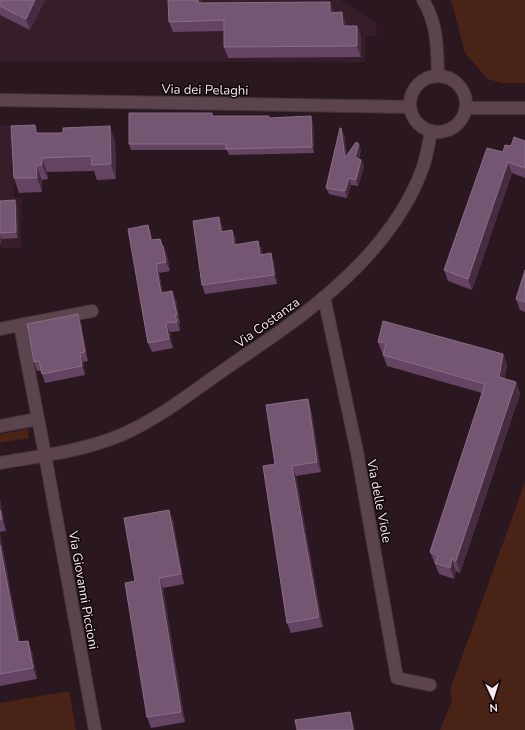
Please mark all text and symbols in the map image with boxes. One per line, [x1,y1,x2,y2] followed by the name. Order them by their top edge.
[160,80,248,100] street label: Via dei Pelaghi
[231,293,303,353] street label: Via Costanza
[362,457,396,544] street label: Via delle Viole
[64,528,102,651] street label: Via Giovanni Piccioni
[473,678,513,718] north arrow
[489,700,498,715] text: N

